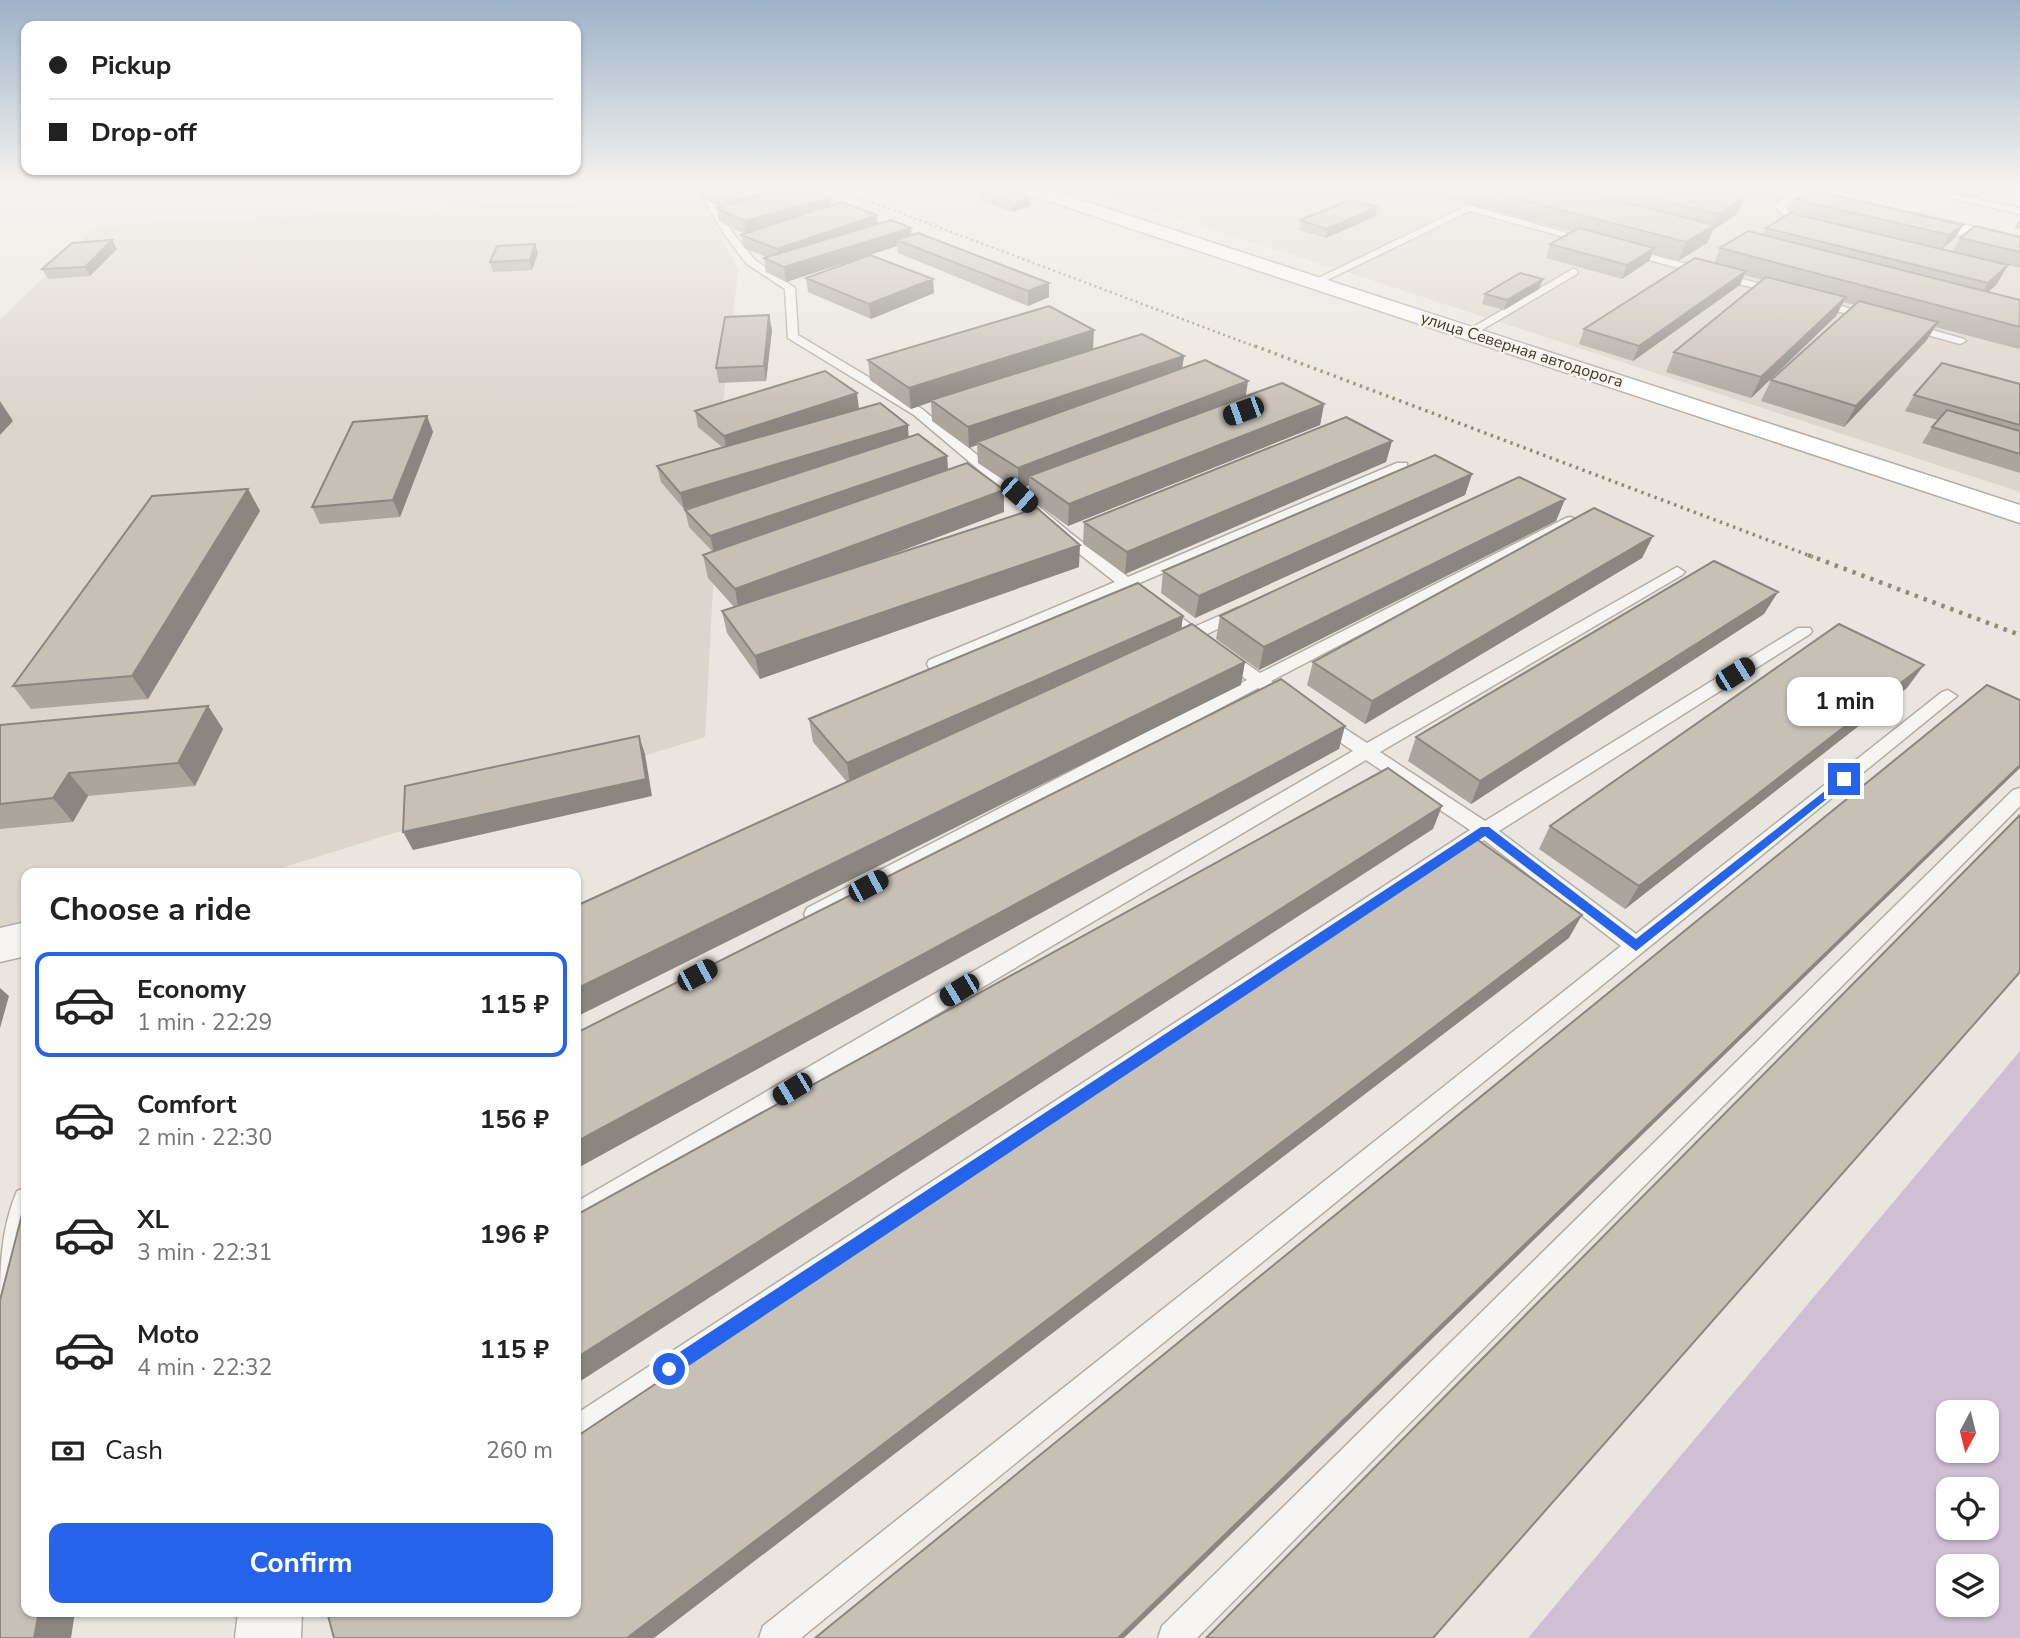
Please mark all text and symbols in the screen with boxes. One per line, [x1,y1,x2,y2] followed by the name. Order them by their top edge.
[91,48,171,83] text: Pickup
[91,115,197,150] text: Drop-off
[1418,307,1626,393] street label: улица Северная автодорога
[1220,394,1267,428] car
[997,473,1042,517] car
[1712,654,1759,694] car
[1786,678,1902,726] callout: 1 min
[1815,686,1875,717] text: 1 min
[1828,763,1860,795] route end
[845,867,892,905] car
[49,888,251,931] text: Choose a ride
[674,956,721,994] car
[936,970,983,1010] car
[137,972,246,1007] text: Economy
[53,973,116,1036] icon: car
[480,987,549,1022] text: 115 ₽
[137,1007,272,1038] text: 1 min · 22:29
[769,1069,816,1109] car
[137,1087,237,1122] text: Comfort
[53,1088,116,1151] icon: car
[480,1102,549,1137] text: 156 ₽
[137,1122,272,1153] text: 2 min · 22:30
[137,1202,169,1237] text: XL
[53,1203,116,1266] icon: car
[480,1217,549,1252] text: 196 ₽
[137,1237,272,1268] text: 3 min · 22:31
[137,1317,199,1352] text: Moto
[53,1318,116,1381] icon: car
[480,1332,549,1367] text: 115 ₽
[137,1352,272,1383] text: 4 min · 22:32
[653,1353,685,1385] route start
[1936,1400,1998,1463] north arrow
[1936,1400,1999,1617] map controls
[49,1432,87,1470] icon: cash
[105,1433,163,1468] text: Cash
[486,1435,553,1466] text: 260 m
[1936,1477,1999,1540] button: locate
[49,1523,553,1603] button: Confirm
[1936,1554,1999,1617] button: layers

